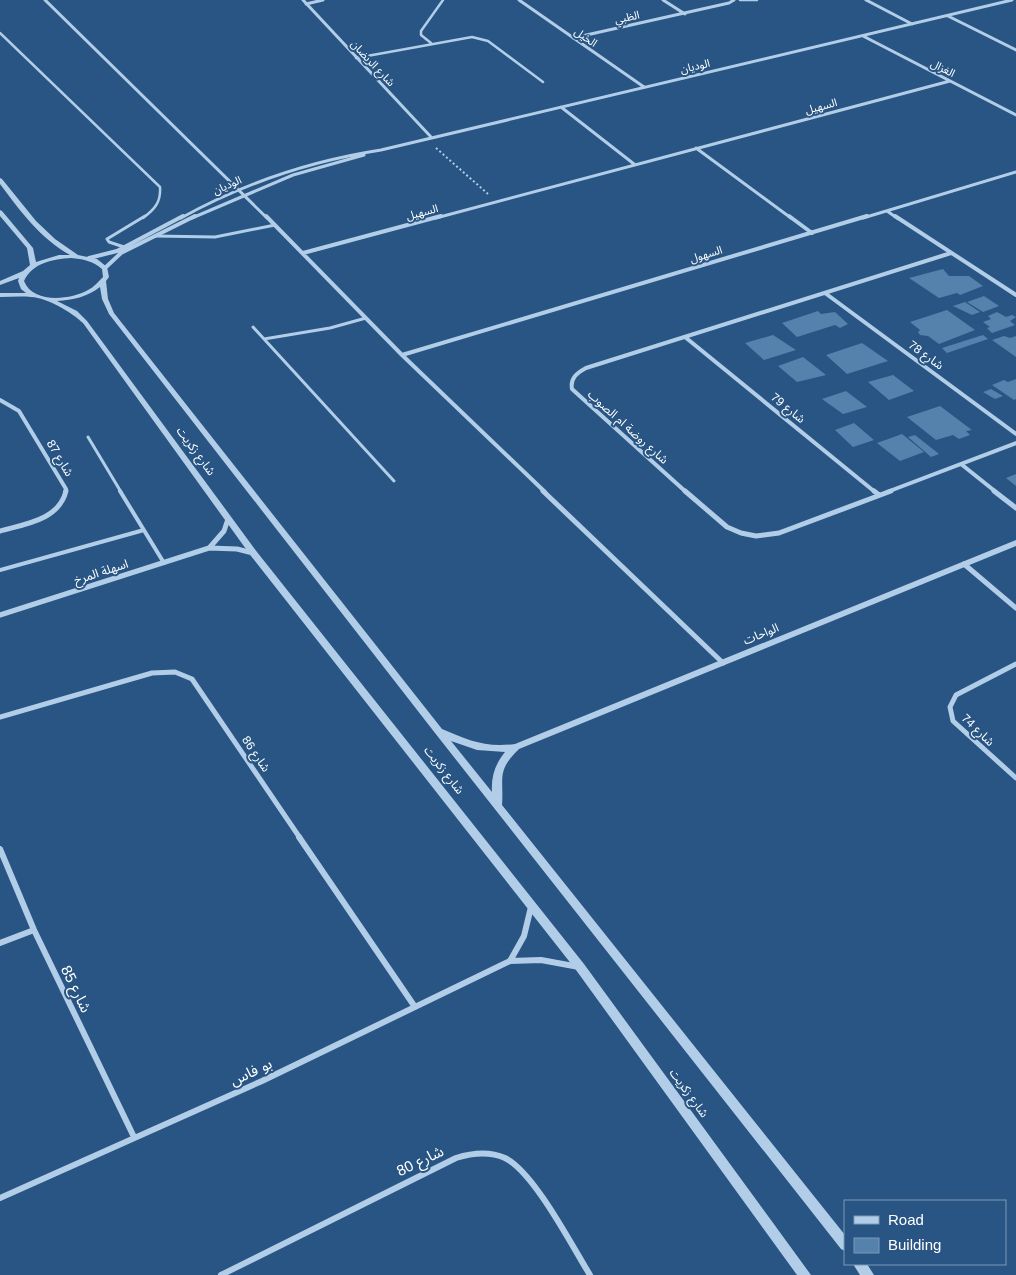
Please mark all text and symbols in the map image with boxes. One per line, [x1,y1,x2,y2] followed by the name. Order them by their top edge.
[613,9,641,29] street label: الظبي
[572,25,600,50] street label: الخيل
[347,38,398,90] street label: شارع الريضان
[679,57,711,76] street label: الوديان
[928,57,957,80] street label: الغزال
[804,96,839,117] street label: السهيل
[211,173,244,198] street label: الوديان
[405,202,440,223] street label: السهيل
[688,243,724,266] street label: السهول
[904,338,946,374] street label: شارع 78
[584,387,671,468] street label: شارع روضة ام الصوب
[767,390,808,428] street label: شارع 79
[172,424,218,479] street label: شارع زكريت
[42,437,76,480] street label: شارع 87
[72,557,131,589] street label: اسهلة المرخ
[741,621,781,647] street label: الواحات
[957,711,997,750] street label: شارع 74
[237,733,273,776] street label: شارع 86
[419,743,467,798] street label: شارع زكريت
[54,963,95,1017] street label: شارع 85
[227,1054,275,1090] street label: بو فاس
[665,1066,711,1121] street label: شارع زكريت
[394,1142,448,1183] street label: شارع 80
[844,1200,1006,1265] legend
[888,1211,924,1228] text: Road
[888,1236,941,1253] text: Building

